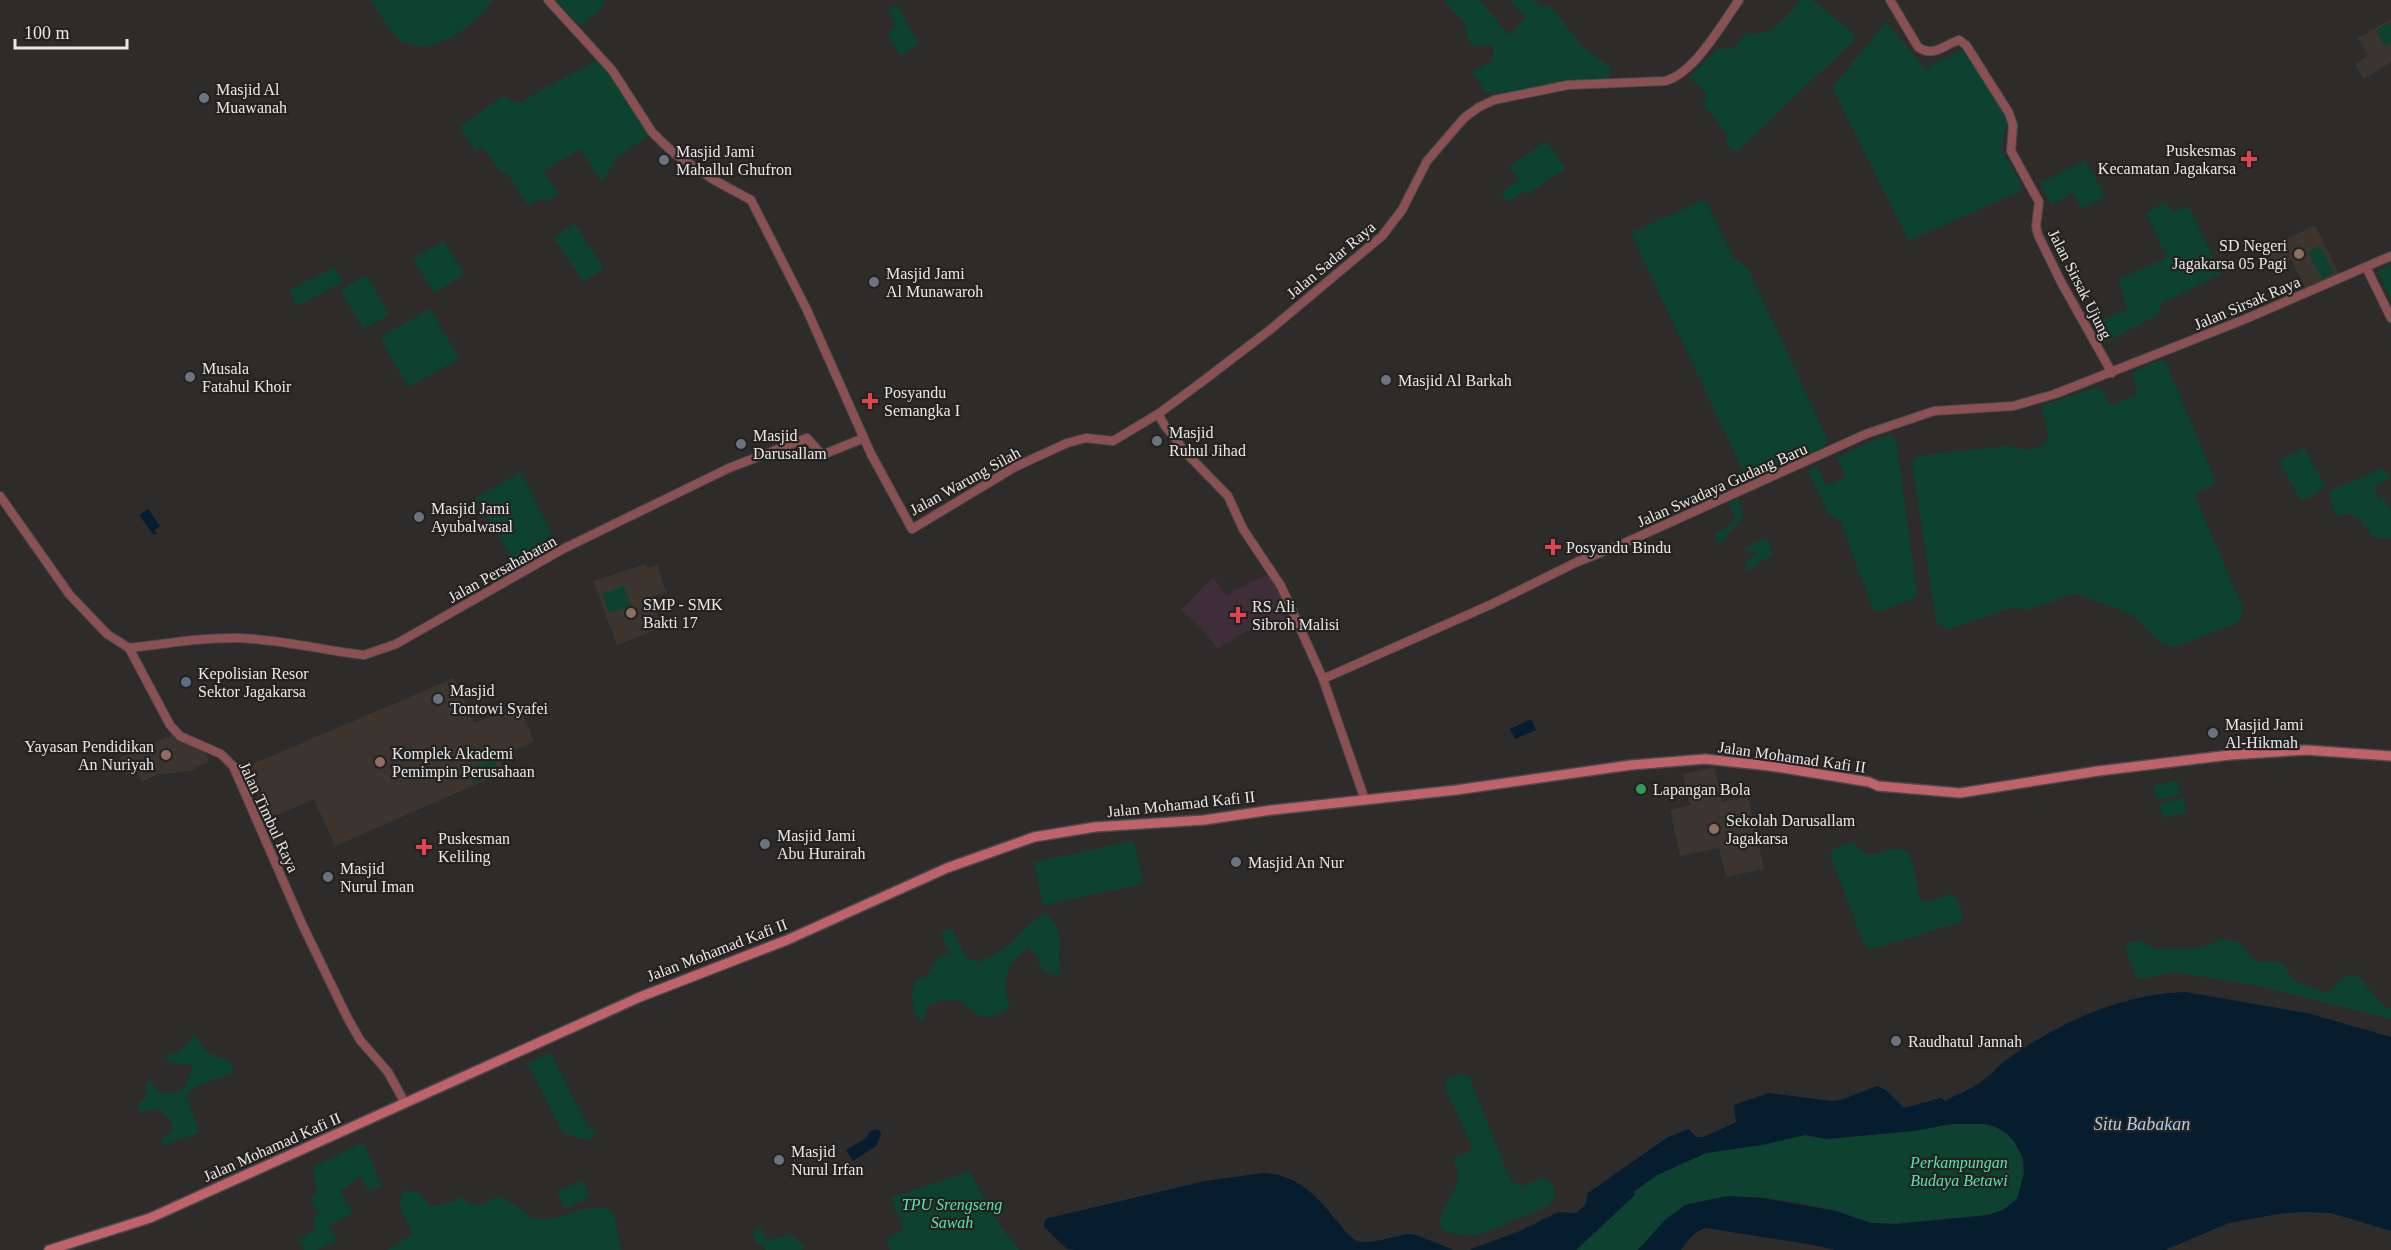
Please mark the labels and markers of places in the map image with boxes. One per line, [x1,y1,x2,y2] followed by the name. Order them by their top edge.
[216,81,287,116] place label: Masjid Al Muawanah
[197,91,211,105] marker: Masjid Al Muawanah
[2098,142,2236,178] place label: Puskesmas Kecamatan Jagakarsa
[676,143,792,178] place label: Masjid Jami Mahallul Ghufron
[2240,150,2258,168] marker: Puskesmas Kecamatan Jagakarsa
[657,153,671,167] marker: Masjid Jami Mahallul Ghufron
[2172,237,2288,273] place label: SD Negeri Jagakarsa 05 Pagi
[2292,247,2306,261] marker: SD Negeri Jagakarsa 05 Pagi
[886,265,983,300] place label: Masjid Jami Al Munawaroh
[867,275,881,289] marker: Masjid Jami Al Munawaroh
[202,360,292,395] place label: Musala Fatahul Khoir
[183,370,197,384] marker: Musala Fatahul Khoir
[1398,372,1512,390] place label: Masjid Al Barkah
[1379,373,1393,387] marker: Masjid Al Barkah
[884,384,960,420] place label: Posyandu Semangka I
[861,392,879,410] marker: Posyandu Semangka I
[1169,424,1246,459] place label: Masjid Ruhul Jihad
[753,427,827,462] place label: Masjid Darusallam
[1150,434,1164,448] marker: Masjid Ruhul Jihad
[734,437,748,451] marker: Masjid Darusallam
[431,500,514,536] place label: Masjid Jami Ayubalwasal
[412,510,426,524] marker: Masjid Jami Ayubalwasal
[1544,538,1562,556] marker: Posyandu Bindu
[1566,539,1671,557] place label: Posyandu Bindu
[643,596,723,631] place label: SMP - SMK Bakti 17
[1252,598,1340,633] place label: RS Ali Sibroh Malisi
[624,606,638,620] marker: SMP - SMK Bakti 17
[1229,606,1247,624] marker: RS Ali Sibroh Malisi
[198,665,309,701] place label: Kepolisian Resor Sektor Jagakarsa
[179,675,193,689] marker: Kepolisian Resor Sektor Jagakarsa
[450,682,549,718] place label: Masjid Tontowi Syafei
[431,692,445,706] marker: Masjid Tontowi Syafei
[2225,716,2304,751] place label: Masjid Jami Al-Hikmah
[2206,726,2220,740] marker: Masjid Jami Al-Hikmah
[25,738,154,774] place label: Yayasan Pendidikan An Nuriyah
[392,745,535,781] place label: Komplek Akademi Pemimpin Perusahaan
[159,748,173,762] marker: Yayasan Pendidikan An Nuriyah
[373,755,387,769] marker: Komplek Akademi Pemimpin Perusahaan
[1653,781,1750,799] place label: Lapangan Bola
[1634,782,1648,796] marker: Lapangan Bola
[1726,812,1856,848] place label: Sekolah Darusallam Jagakarsa
[1707,822,1721,836] marker: Sekolah Darusallam Jagakarsa
[777,827,865,862] place label: Masjid Jami Abu Hurairah
[438,830,510,866] place label: Puskesman Keliling
[758,837,772,851] marker: Masjid Jami Abu Hurairah
[415,838,433,856] marker: Puskesman Keliling
[1248,854,1345,872] place label: Masjid An Nur
[1229,855,1243,869] marker: Masjid An Nur
[340,860,414,895] place label: Masjid Nurul Iman
[321,870,335,884] marker: Masjid Nurul Iman
[1908,1033,2022,1050] place label: Raudhatul Jannah
[1889,1034,1903,1048] marker: Raudhatul Jannah
[791,1143,863,1178] place label: Masjid Nurul Irfan
[772,1153,786,1167] marker: Masjid Nurul Irfan

